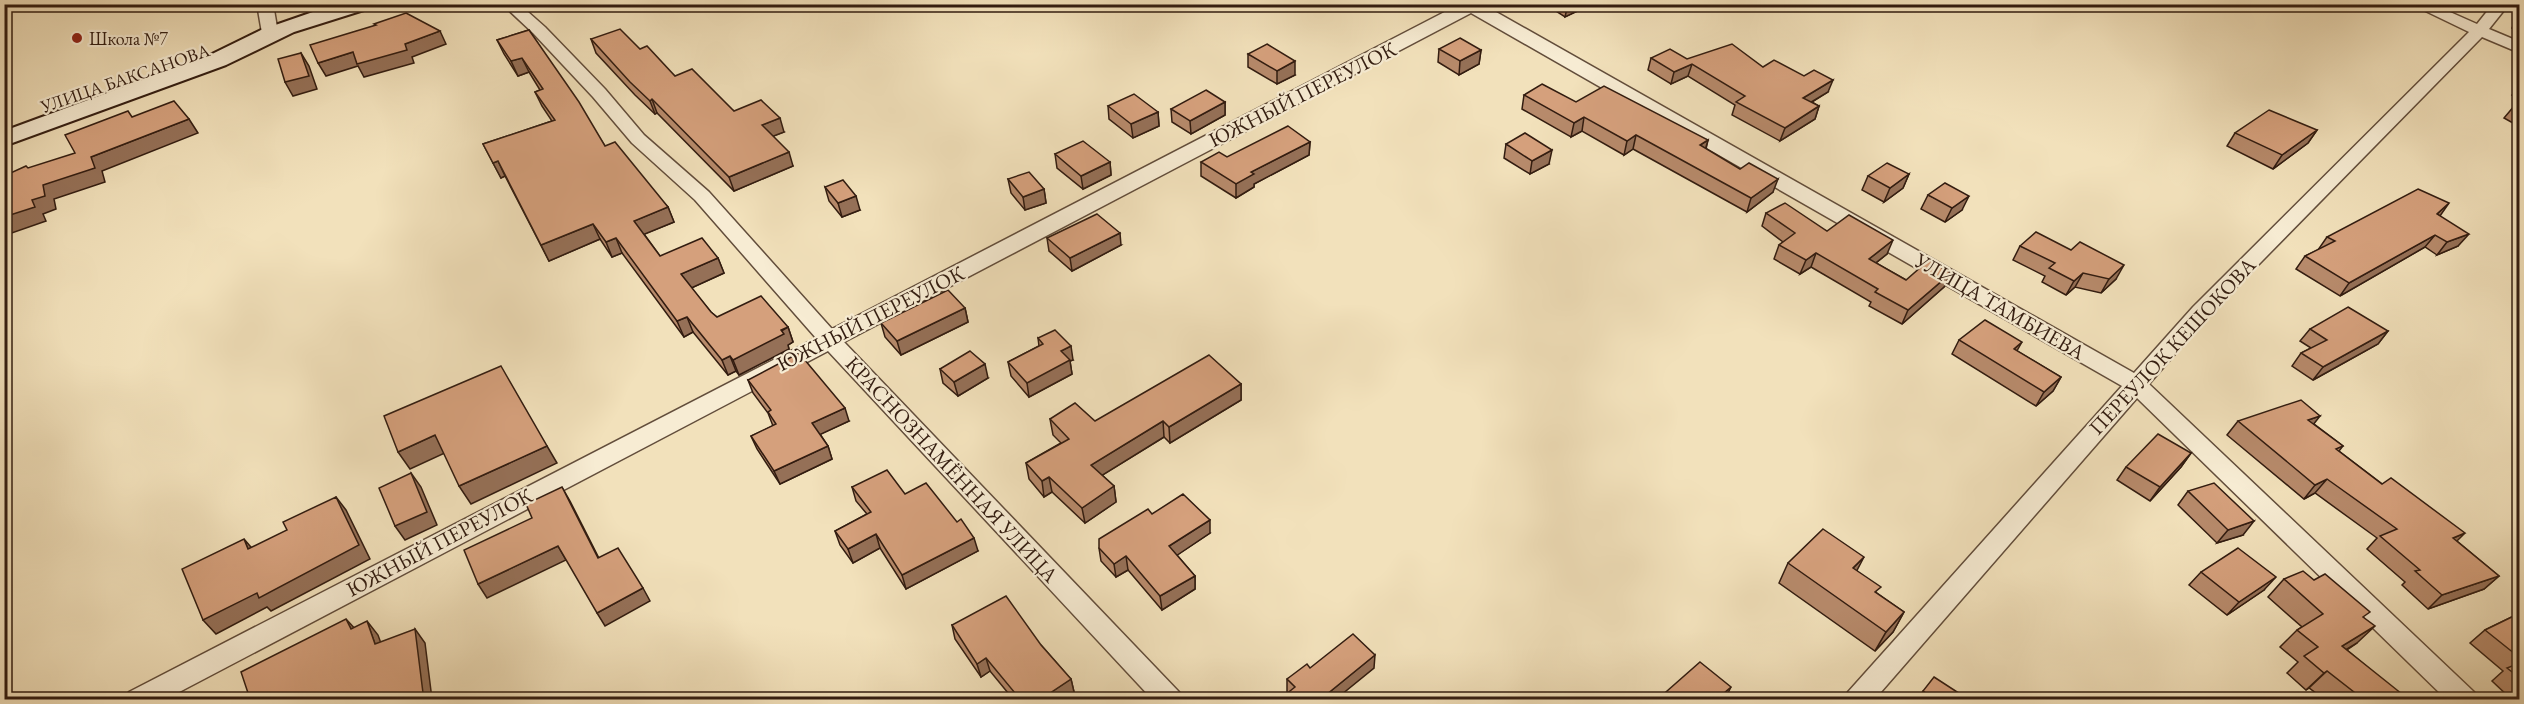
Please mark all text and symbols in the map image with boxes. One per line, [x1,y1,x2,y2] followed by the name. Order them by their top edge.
[89,27,168,50] place label: Школа №7
[70,31,84,45] marker: Школа №7
[1203,35,1401,153] street label: ЮЖНЫЙ ПЕРЕУЛОК
[36,38,213,118] street label: УЛИЦА БАКСАНОВА
[1909,246,2090,366] street label: УЛИЦА ТАМБИЕВА
[2083,251,2262,440] street label: ПЕРЕУЛОК КЕШОКОВА
[771,259,969,377] street label: ЮЖНЫЙ ПЕРЕУЛОК
[840,350,1064,588] street label: КРАСНОЗНАМЁННАЯ УЛИЦА
[341,481,537,603] street label: ЮЖНЫЙ ПЕРЕУЛОК

